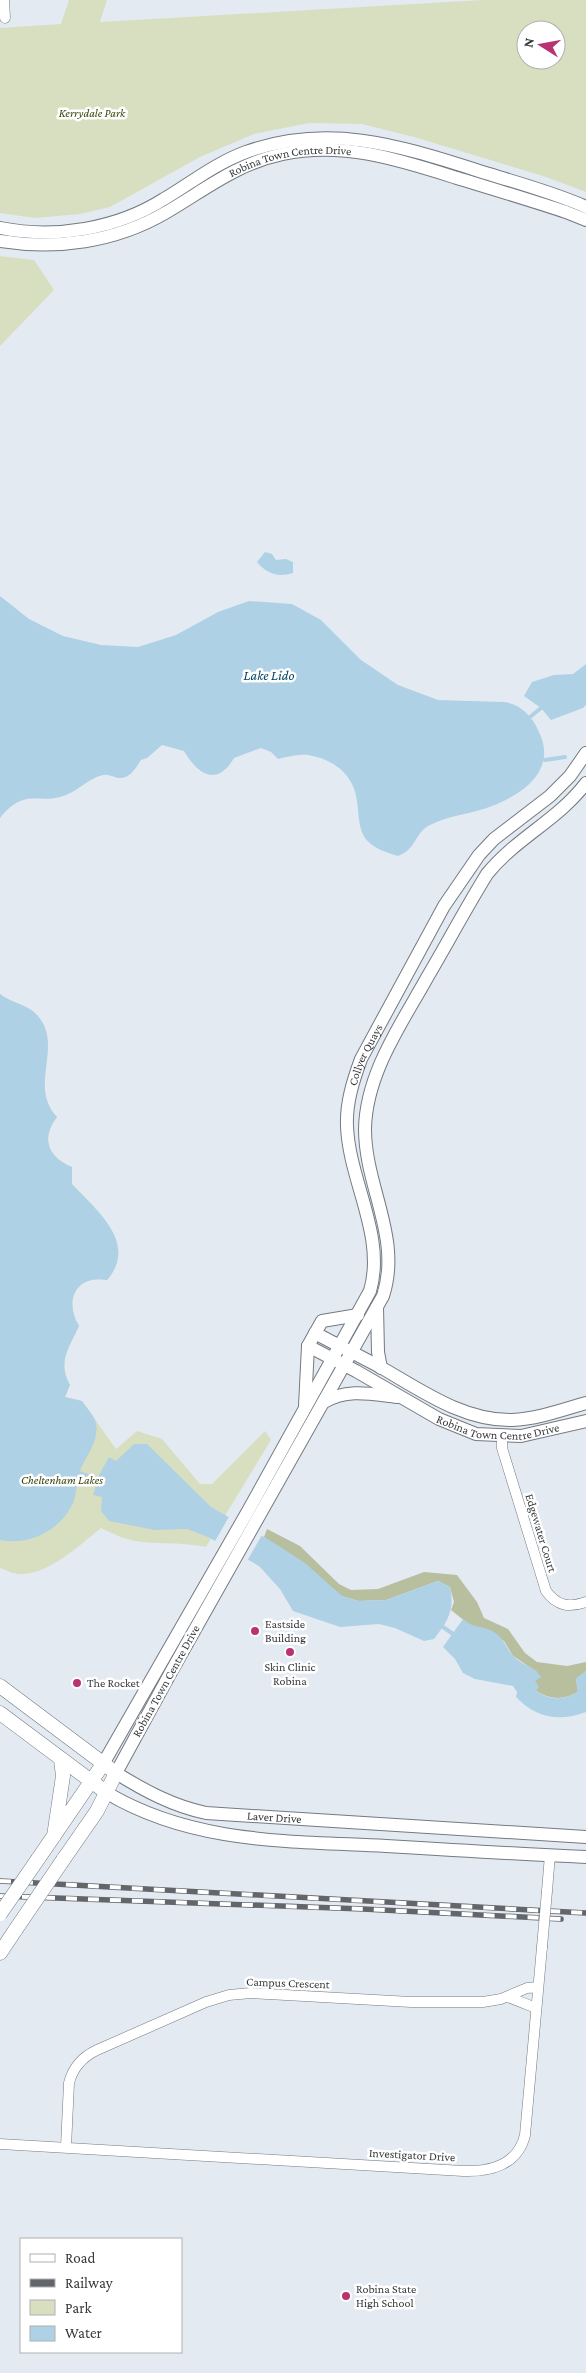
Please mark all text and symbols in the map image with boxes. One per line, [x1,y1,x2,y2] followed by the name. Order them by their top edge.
[516,20,566,70] north arrow
[519,36,537,49] text: N
[59,106,126,120] park label: Kerrydale Park
[226,143,352,180] street label: Robina Town Centre Drive
[244,667,294,683] water label: Lake Lido
[346,1021,386,1087] street label: Collyer Quays
[435,1412,561,1443] street label: Robina Town Centre Drive
[21,1473,103,1487] park label: Cheltenham Lakes
[522,1492,560,1575] street label: Edgewater Court
[265,1617,306,1645] place label: Eastside Building
[129,1623,203,1739] street label: Robina Town Centre Drive
[249,1625,261,1637] marker: Eastside Building
[284,1646,296,1658] marker: Skin Clinic Robina
[264,1660,316,1688] place label: Skin Clinic Robina
[87,1676,141,1690] place label: The Rocket
[71,1677,83,1689] marker: The Rocket
[246,1809,302,1826] street label: Laver Drive
[246,1975,331,1991] street label: Campus Crescent
[369,2146,455,2164] street label: Investigator Drive
[20,2238,182,2353] legend
[65,2250,96,2266] text: Road
[65,2275,113,2292] text: Railway
[356,2282,416,2310] place label: Robina State High School
[340,2290,352,2302] marker: Robina State High School
[65,2300,92,2316] text: Park
[65,2325,102,2341] text: Water

